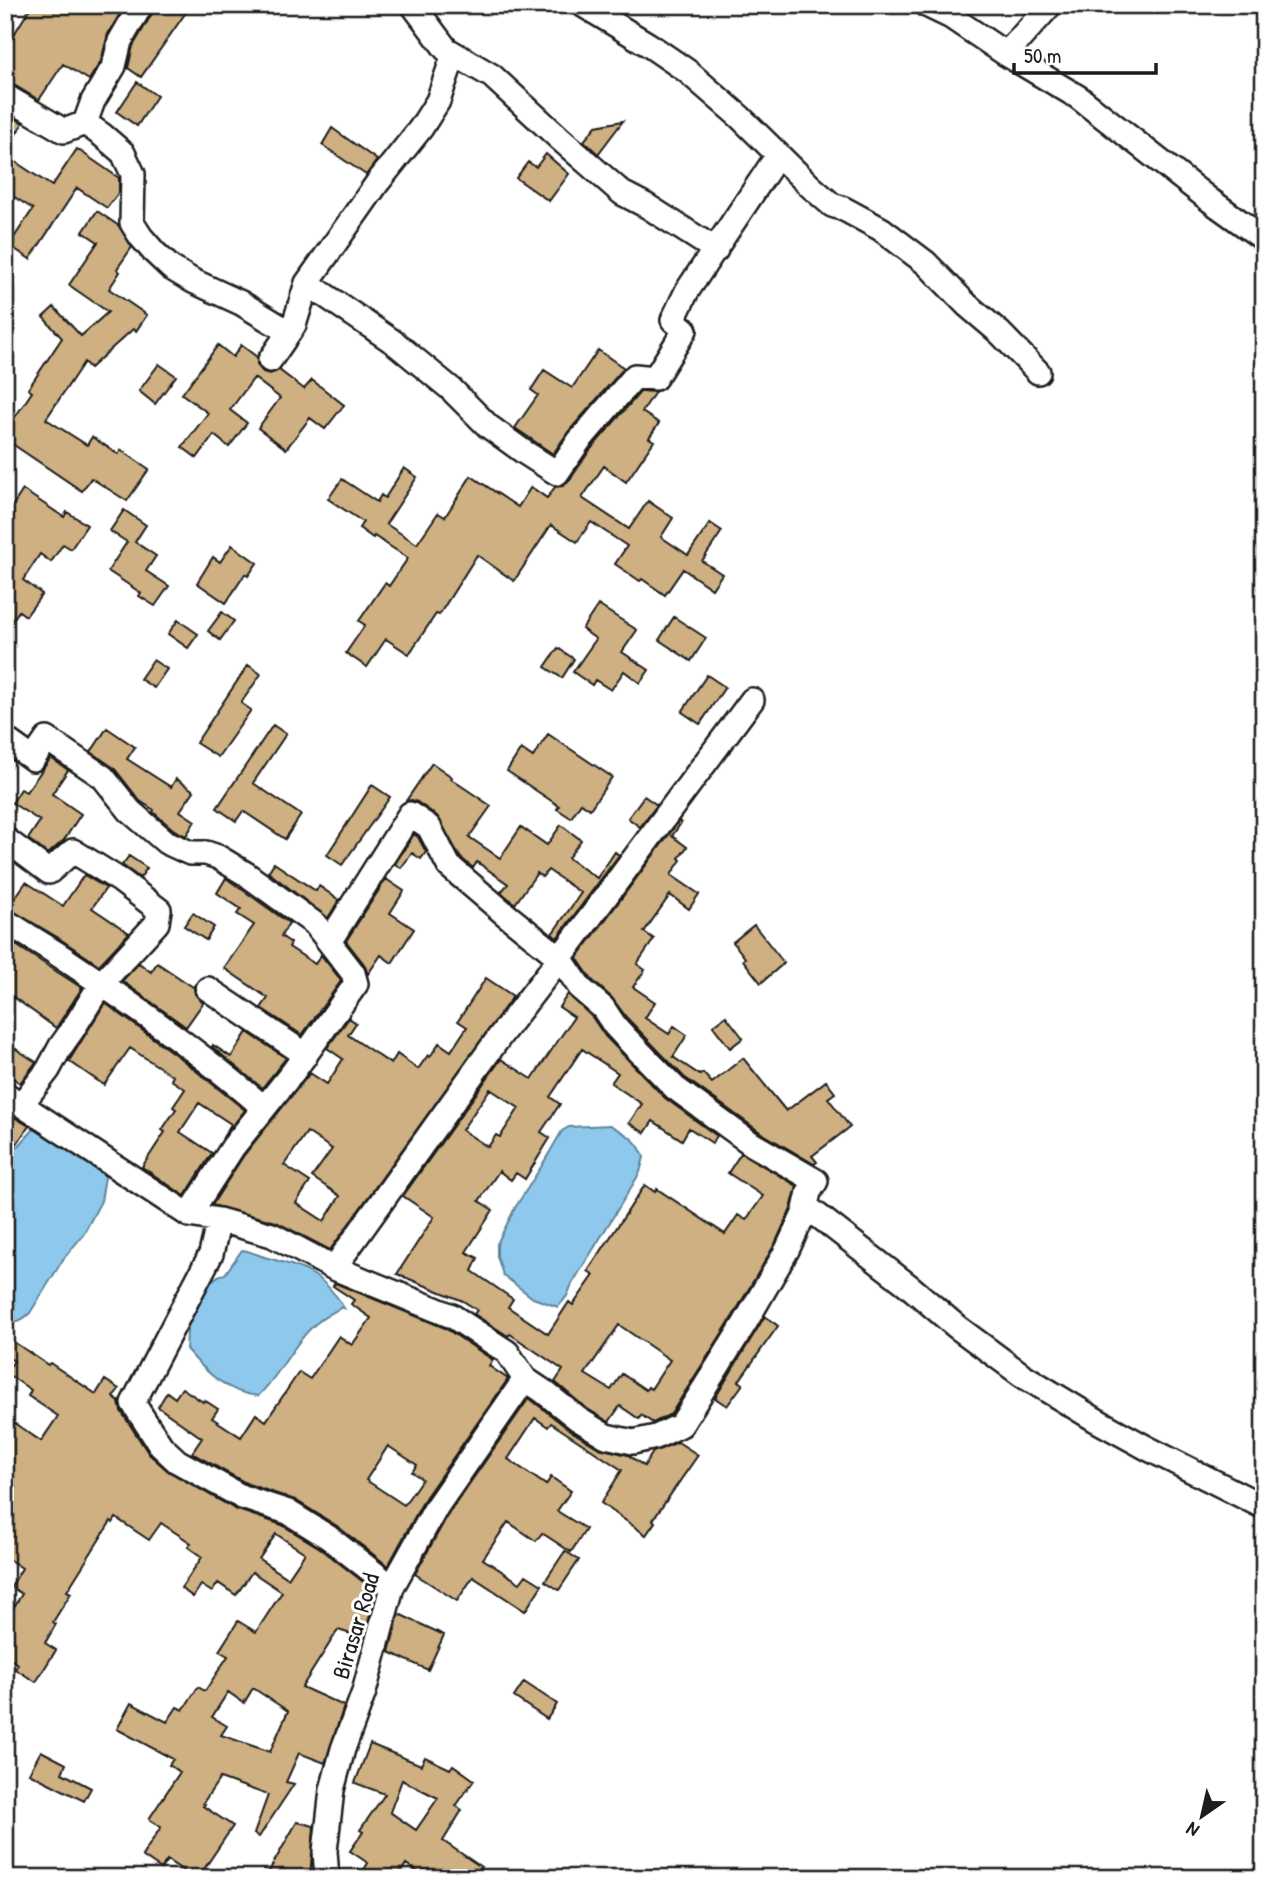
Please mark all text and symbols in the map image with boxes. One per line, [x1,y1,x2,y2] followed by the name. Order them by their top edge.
[1014,32,1155,76] scale bar
[1024,41,1061,70] text: 50 m
[324,1569,386,1682] street label: Birasar Road
[1168,1782,1238,1852] north arrow
[1181,1816,1204,1844] text: N

